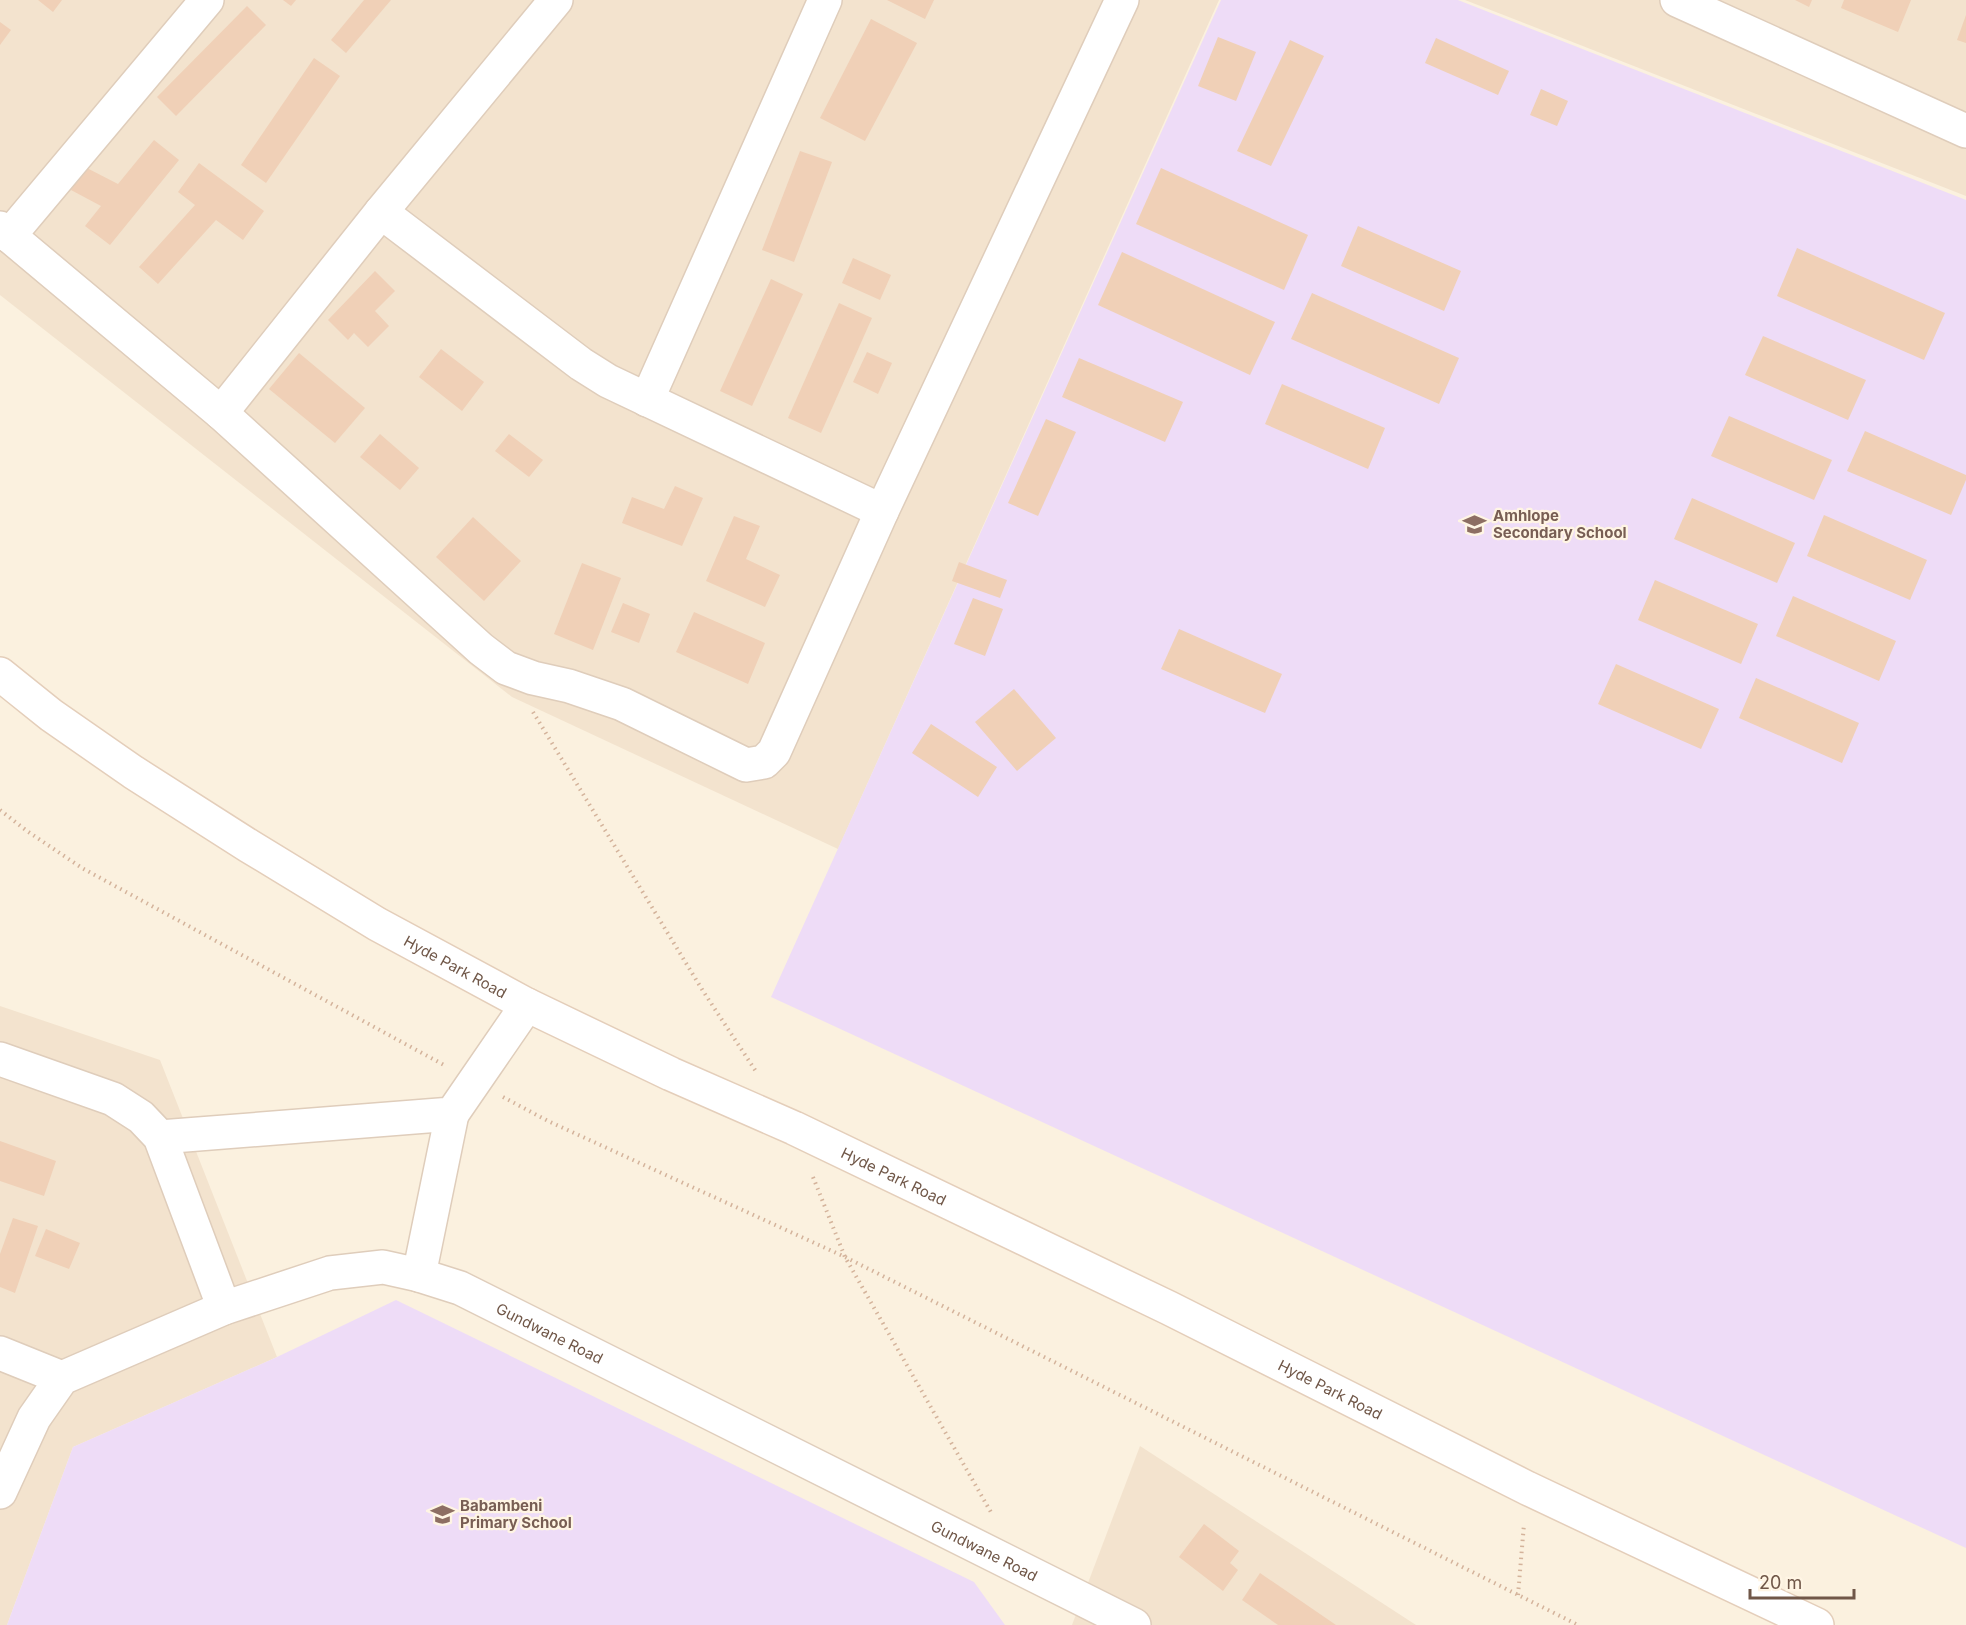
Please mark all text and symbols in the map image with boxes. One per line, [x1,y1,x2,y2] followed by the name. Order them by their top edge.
[1493,506,1627,542] place label: Amhlope Secondary School
[1462,511,1488,537] school or university icon: Amhlope Secondary School
[401,931,510,1002] street label: Hyde Park Road
[838,1143,949,1209] street label: Hyde Park Road
[493,1298,606,1368] street label: Gundwane Road
[1275,1355,1386,1423] street label: Hyde Park Road
[460,1496,572,1532] place label: Babambeni Primary School
[429,1501,455,1527] school or university icon: Babambeni Primary School
[928,1516,1041,1585] street label: Gundwane Road
[1750,1562,1854,1600] scale bar
[1759,1572,1802,1593] text: 20 m

